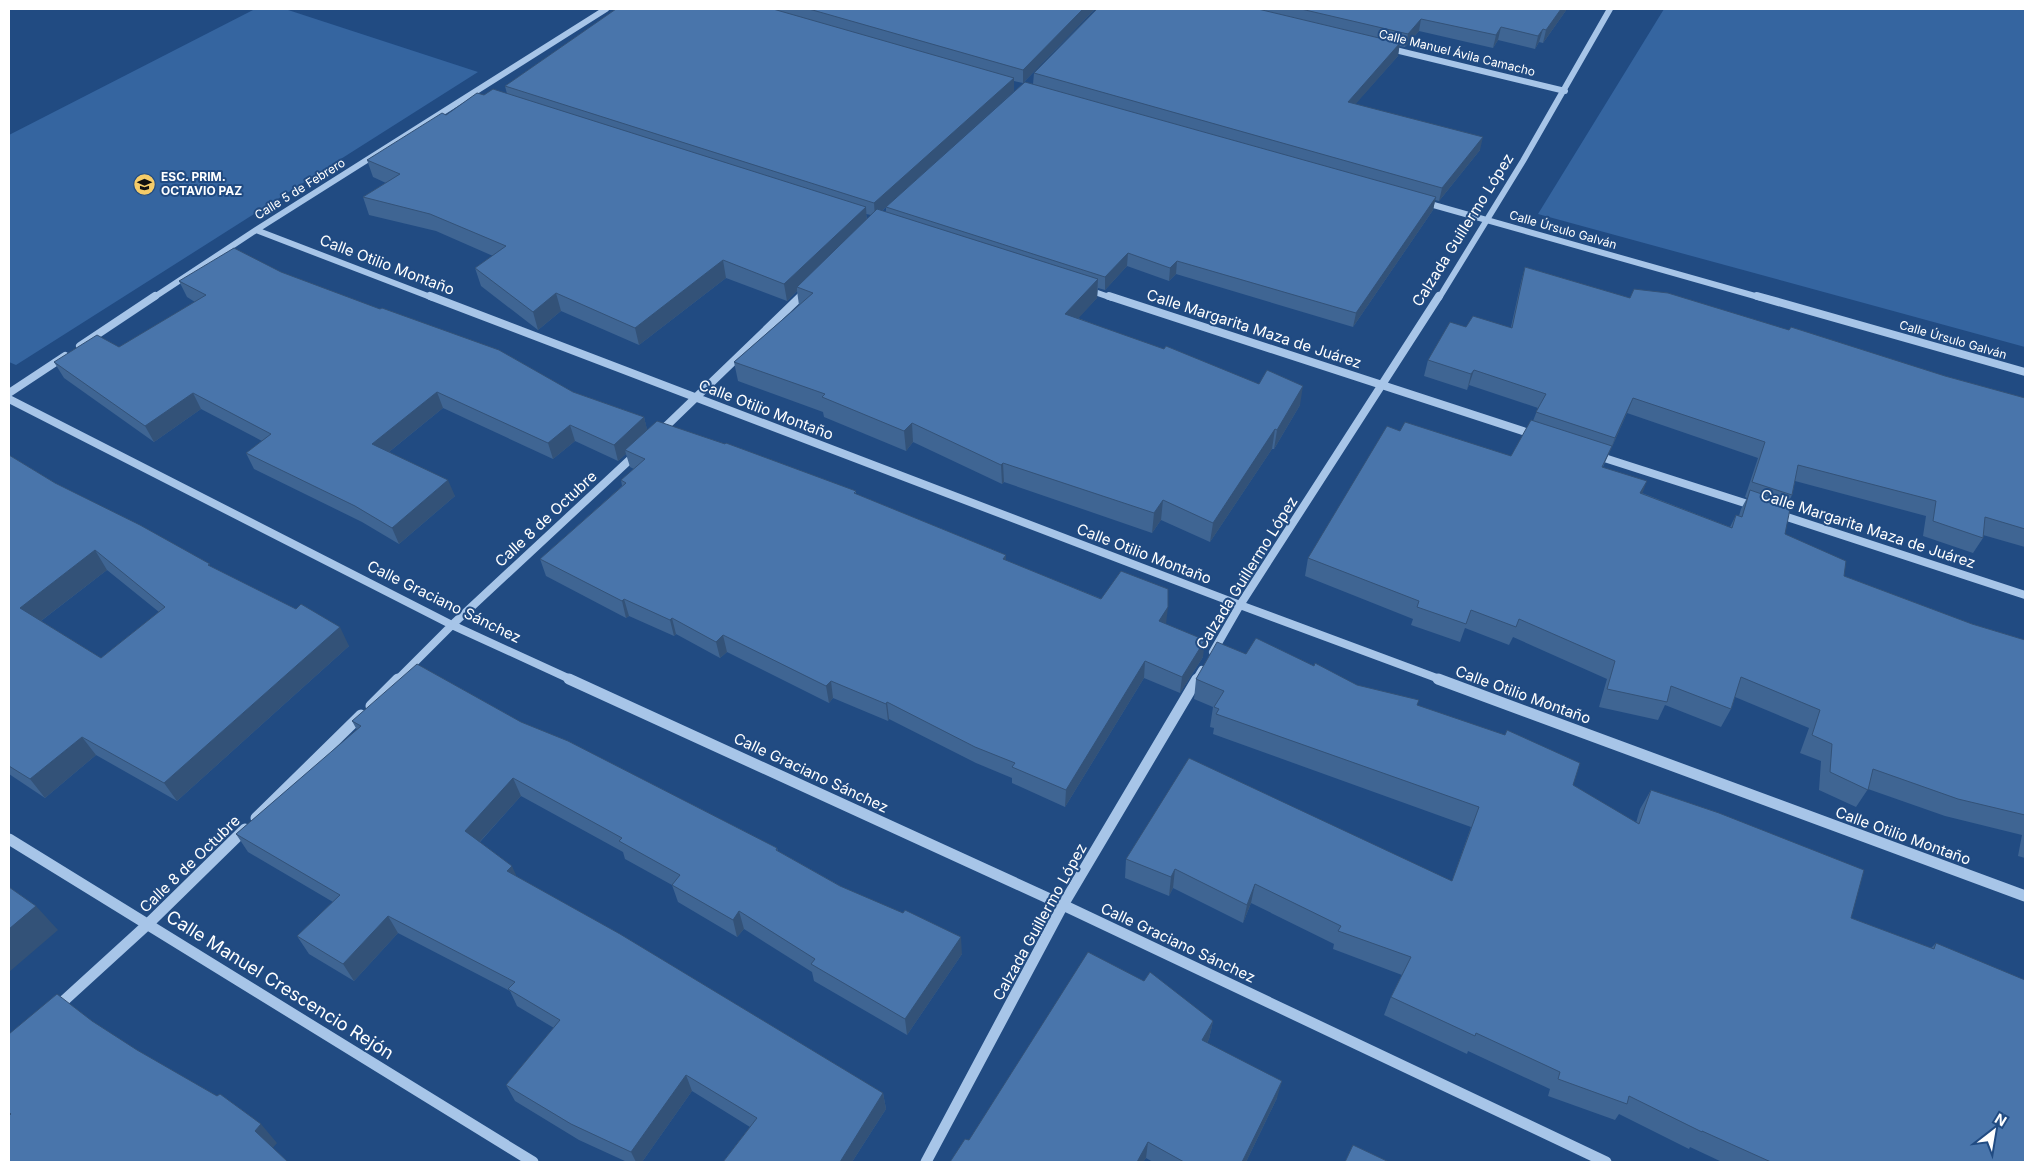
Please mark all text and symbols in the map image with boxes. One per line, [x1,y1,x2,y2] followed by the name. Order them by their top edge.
[1377,26,1537,79] street label: Calle Manuel Ávila Camacho
[1408,150,1518,310] street label: Calzada Guillermo López
[252,155,348,222] street label: Calle 5 de Febrero
[161,169,242,198] place label: ESC. PRIM. OCTAVIO PAZ
[133,172,157,196] school or university icon: ESC. PRIM. OCTAVIO PAZ
[1508,207,1619,252] street label: Calle Úrsulo Galván
[317,230,457,299] street label: Calle Otilio Montaño
[1144,285,1364,372] street label: Calle Margarita Maza de Juárez
[1898,317,2009,362] street label: Calle Úrsulo Galván
[696,375,836,444] street label: Calle Otilio Montaño
[491,467,601,571] street label: Calle 8 de Octubre
[1758,485,1978,572] street label: Calle Margarita Maza de Juárez
[1192,493,1302,653] street label: Calzada Guillermo López
[1074,519,1214,588] street label: Calle Otilio Montaño
[364,556,524,647] street label: Calle Graciano Sánchez
[1453,661,1594,728] street label: Calle Otilio Montaño
[731,728,892,817] street label: Calle Graciano Sánchez
[1833,802,1974,869] street label: Calle Otilio Montaño
[135,811,244,916] street label: Calle 8 de Octubre
[988,840,1091,1004] street label: Calzada Guillermo López
[1098,898,1259,987] street label: Calle Graciano Sánchez
[163,906,398,1063] street label: Calle Manuel Crescencio Rejón
[1969,1106,2019,1156] north arrow
[1992,1109,2010,1129] text: N

